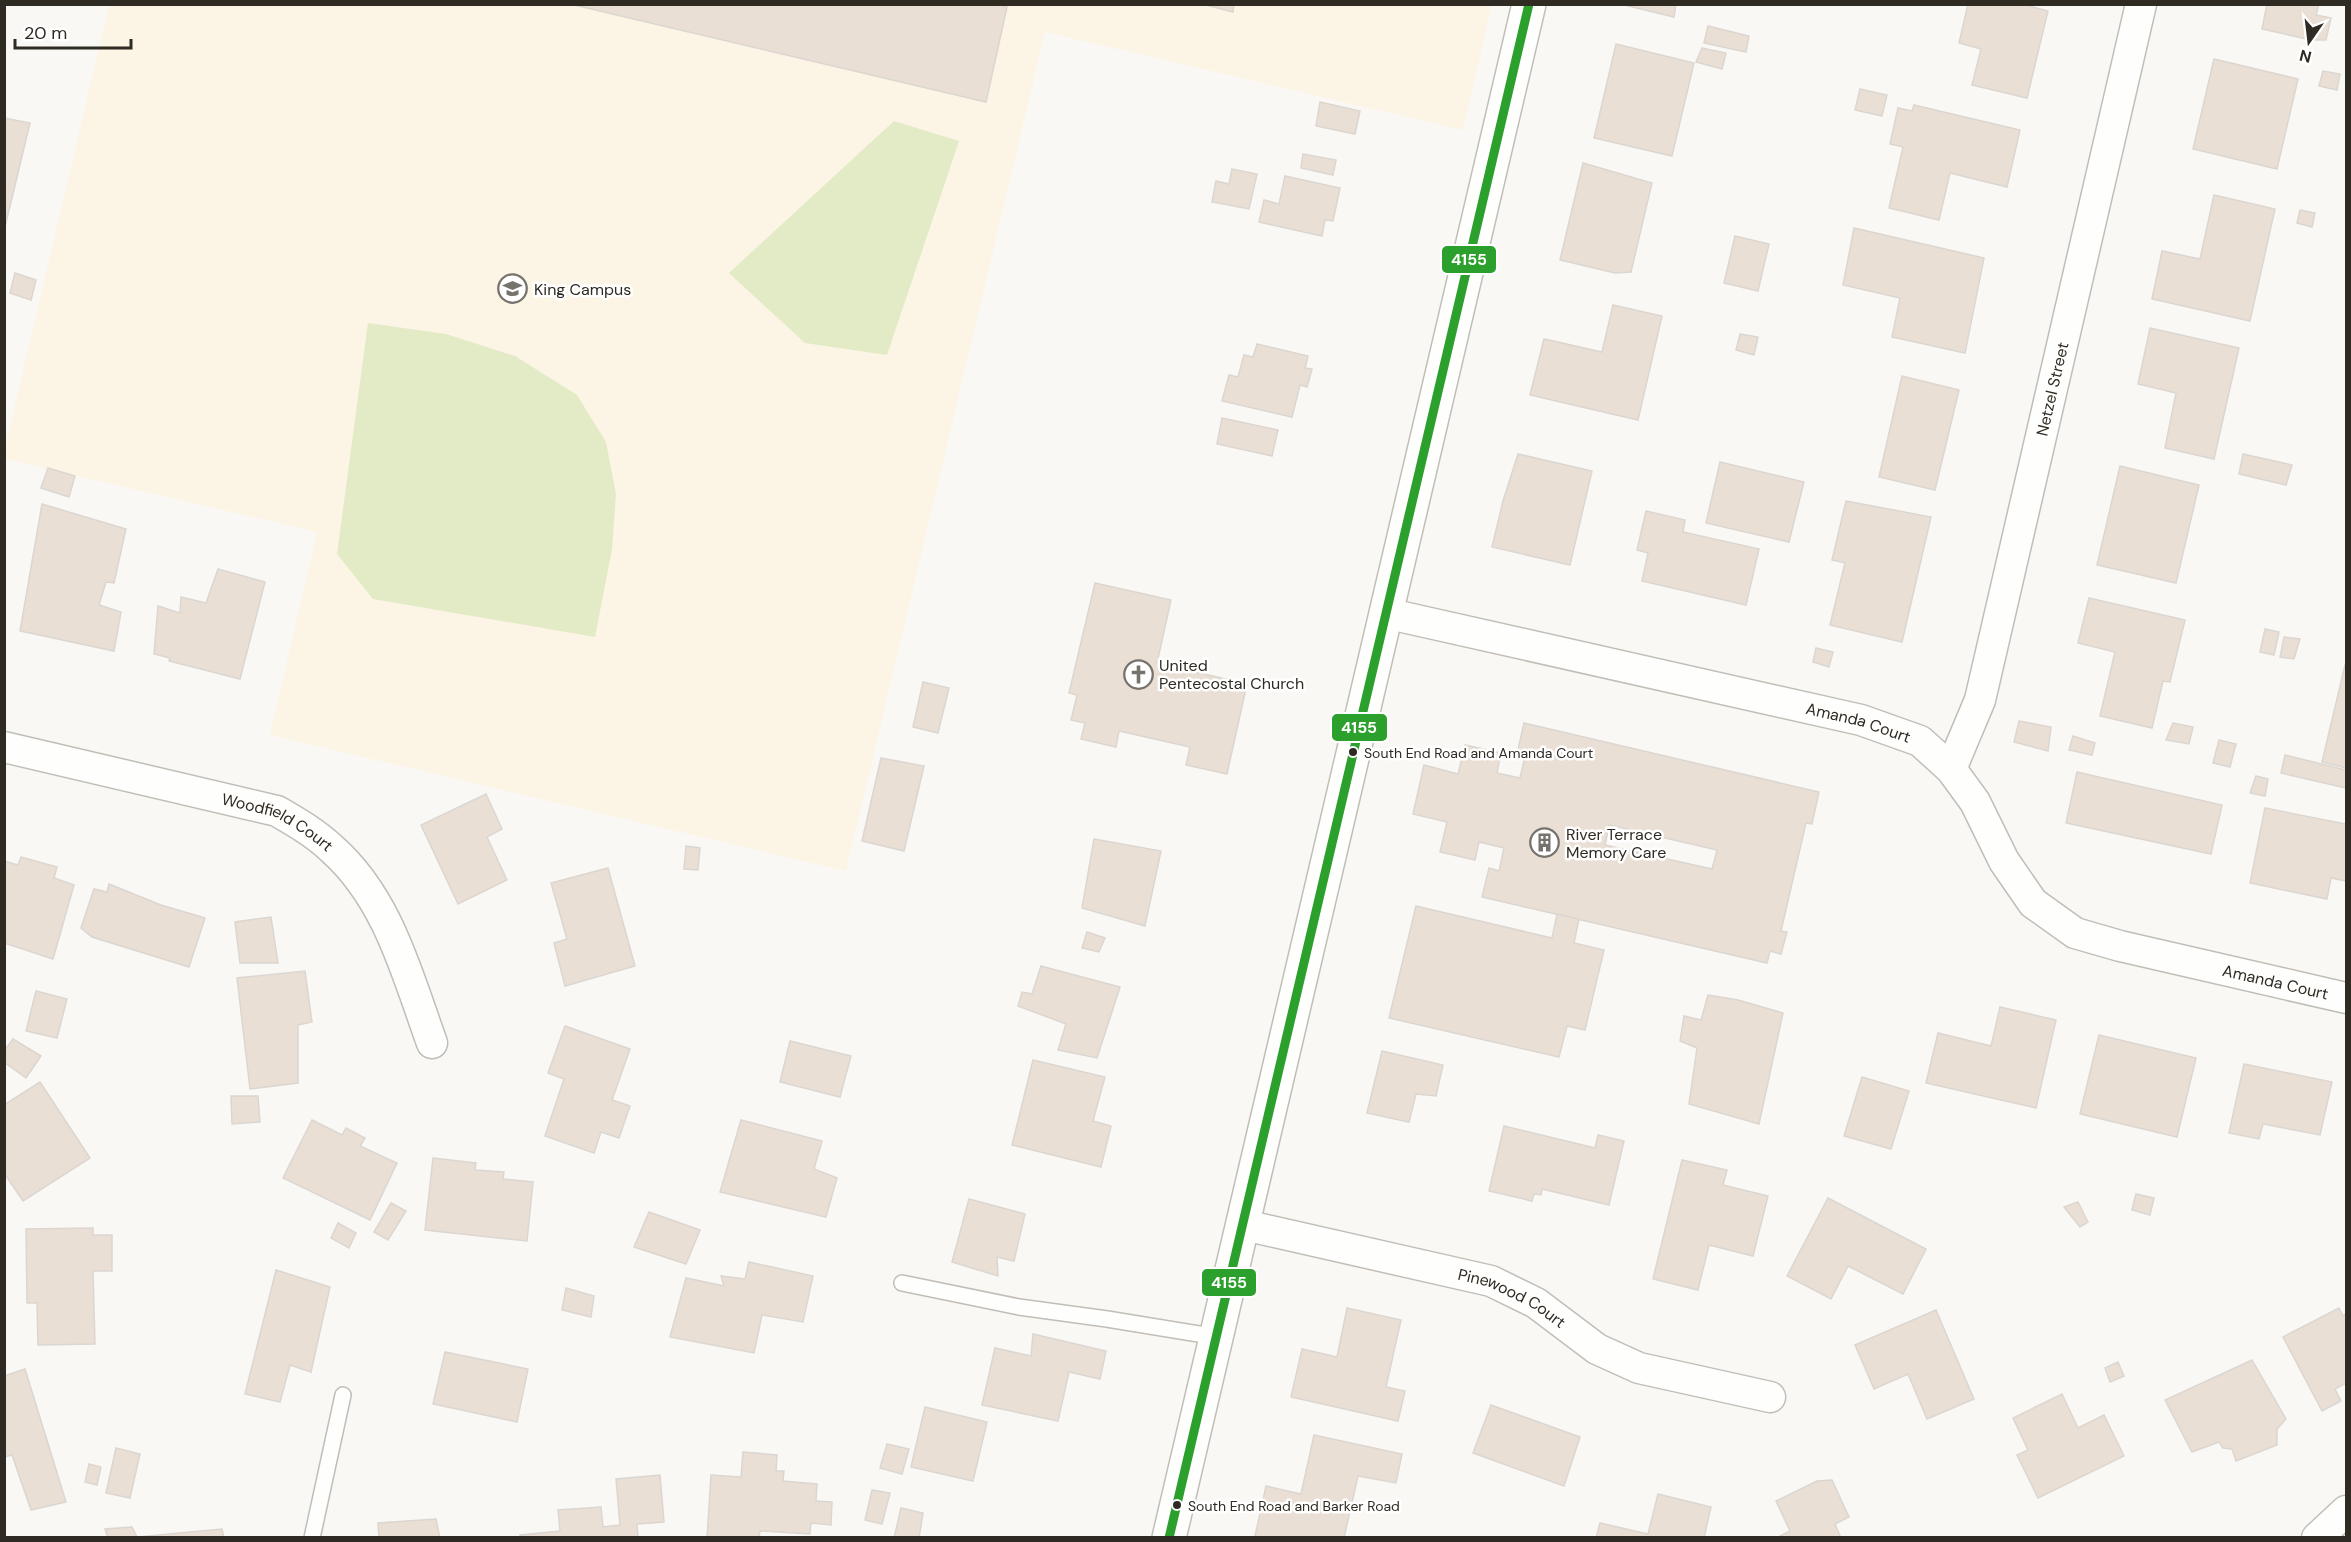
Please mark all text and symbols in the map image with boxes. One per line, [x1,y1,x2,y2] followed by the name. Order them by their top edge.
[15,12,130,50] scale bar
[2279,12,2339,72] north arrow
[24,21,67,45] text: 20 m
[2297,44,2314,68] text: N
[1441,245,1497,274] line badge: 4155
[1451,249,1487,270] text: 4155
[497,273,529,305] school or university icon: King Campus
[534,279,631,300] place label: King Campus
[2031,340,2073,438] street label: Netzel Street
[1159,655,1304,694] place label: United Pentecostal Church
[1122,658,1154,690] church icon: United Pentecostal Church
[1804,698,1914,748] street label: Amanda Court
[1331,713,1388,742] line badge: 4155
[1341,717,1377,738] text: 4155
[1364,744,1593,762] place label: South End Road and Amanda Court
[1347,746,1359,758] marker: South End Road and Amanda Court
[220,788,338,856] street label: Woodfield Court
[1566,824,1666,863] place label: River Terrace Memory Care
[1529,827,1561,859] building icon: River Terrace Memory Care
[2220,960,2331,1005] street label: Amanda Court
[1456,1264,1570,1333] street label: Pinewood Court
[1201,1268,1257,1297] line badge: 4155
[1211,1272,1247,1293] text: 4155
[1188,1497,1400,1515] place label: South End Road and Barker Road
[1171,1499,1183,1511] marker: South End Road and Barker Road

